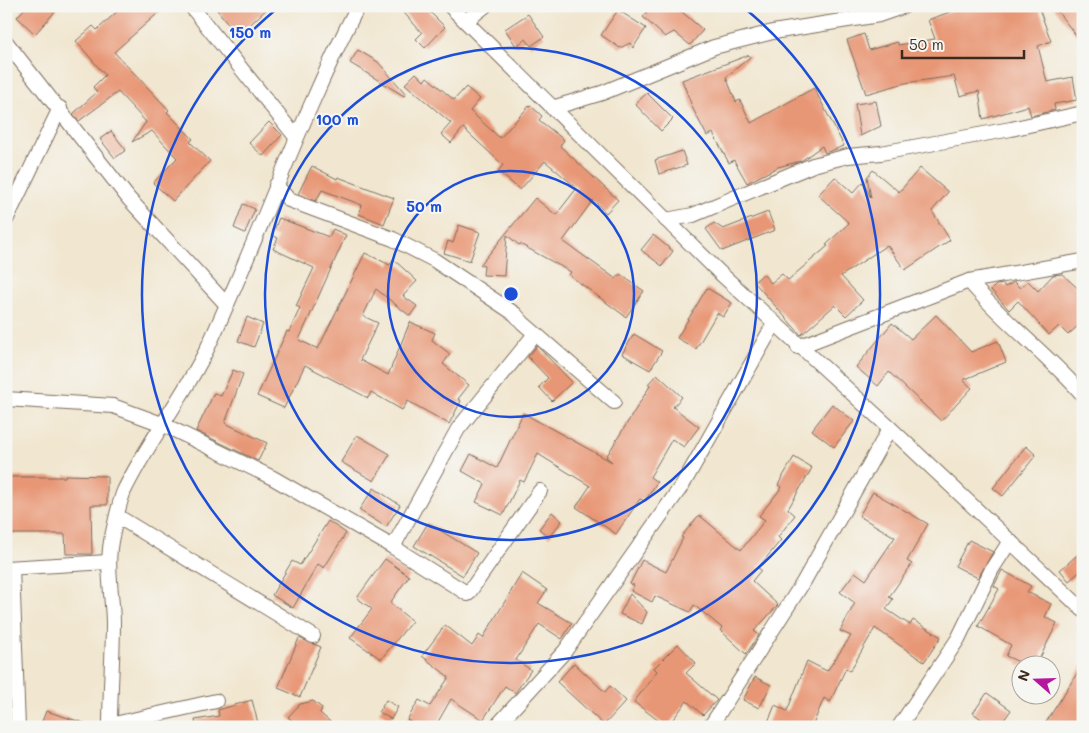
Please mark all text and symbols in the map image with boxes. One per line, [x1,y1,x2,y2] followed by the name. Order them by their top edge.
[229,22,271,42] text: 150 m
[902,28,1024,60] scale bar
[909,34,944,54] text: 50 m
[315,109,359,129] text: 100 m
[406,196,442,216] text: 50 m
[502,285,520,303] centre of rings
[1012,656,1062,706] north arrow
[1013,667,1034,684] text: N

